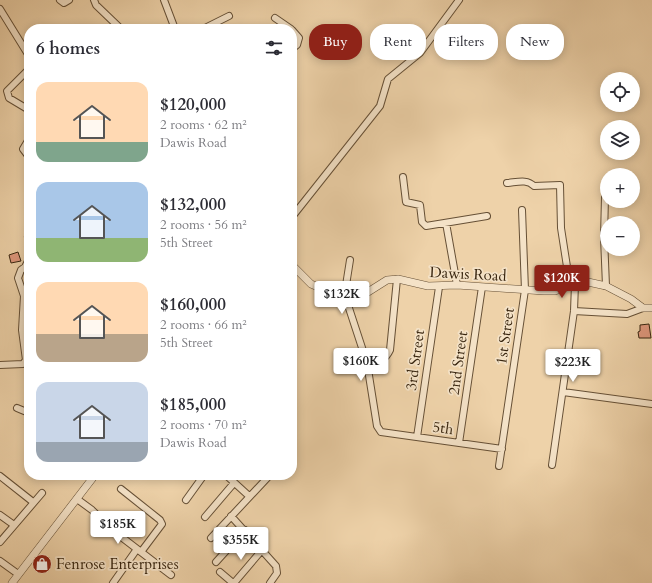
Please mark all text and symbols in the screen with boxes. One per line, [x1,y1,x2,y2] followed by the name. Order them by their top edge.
[309,24,362,60] chip: Buy
[370,24,426,60] chip: Rent
[434,24,498,60] chip: Filters
[506,24,564,60] chip: New
[36,37,100,60] text: 6 homes
[263,37,285,59] icon: filters
[600,72,640,256] map controls
[600,72,640,112] button: locate
[160,93,226,116] text: $120,000
[68,98,116,146] icon: home
[160,116,247,134] text: 2 rooms · 62 m²
[600,120,640,160] button: layers
[160,134,227,152] text: Dawis Road
[600,168,640,208] button: +
[160,193,226,216] text: $132,000
[68,198,116,246] icon: home
[160,216,247,234] text: 2 rooms · 56 m²
[600,216,640,256] button: −
[160,234,213,252] text: 5th Street
[429,262,507,286] street label: Dawis Road
[534,265,590,299] pin: $120K
[543,269,581,287] text: $120K
[314,281,370,315] pin: $132K
[323,285,361,303] text: $132K
[160,293,226,316] text: $160,000
[68,298,116,346] icon: home
[491,306,519,366] street label: 1st Street
[160,316,247,334] text: 2 rooms · 66 m²
[401,328,429,392] street label: 3rd Street
[444,330,472,396] street label: 2nd Street
[160,334,213,352] text: 5th Street
[333,348,389,382] pin: $160K
[545,349,601,383] pin: $223K
[342,352,380,370] text: $160K
[554,353,592,371] text: $223K
[160,393,226,416] text: $185,000
[68,398,116,446] icon: home
[160,416,247,434] text: 2 rooms · 70 m²
[431,417,455,439] street label: 5th
[160,434,227,452] text: Dawis Road
[90,511,146,545] pin: $185K
[99,515,137,533] text: $185K
[213,527,269,561] pin: $355K
[222,531,260,549] text: $355K
[31,553,53,575] shop icon: Fenrose Enterprises
[56,554,179,574] place label: Fenrose Enterprises

